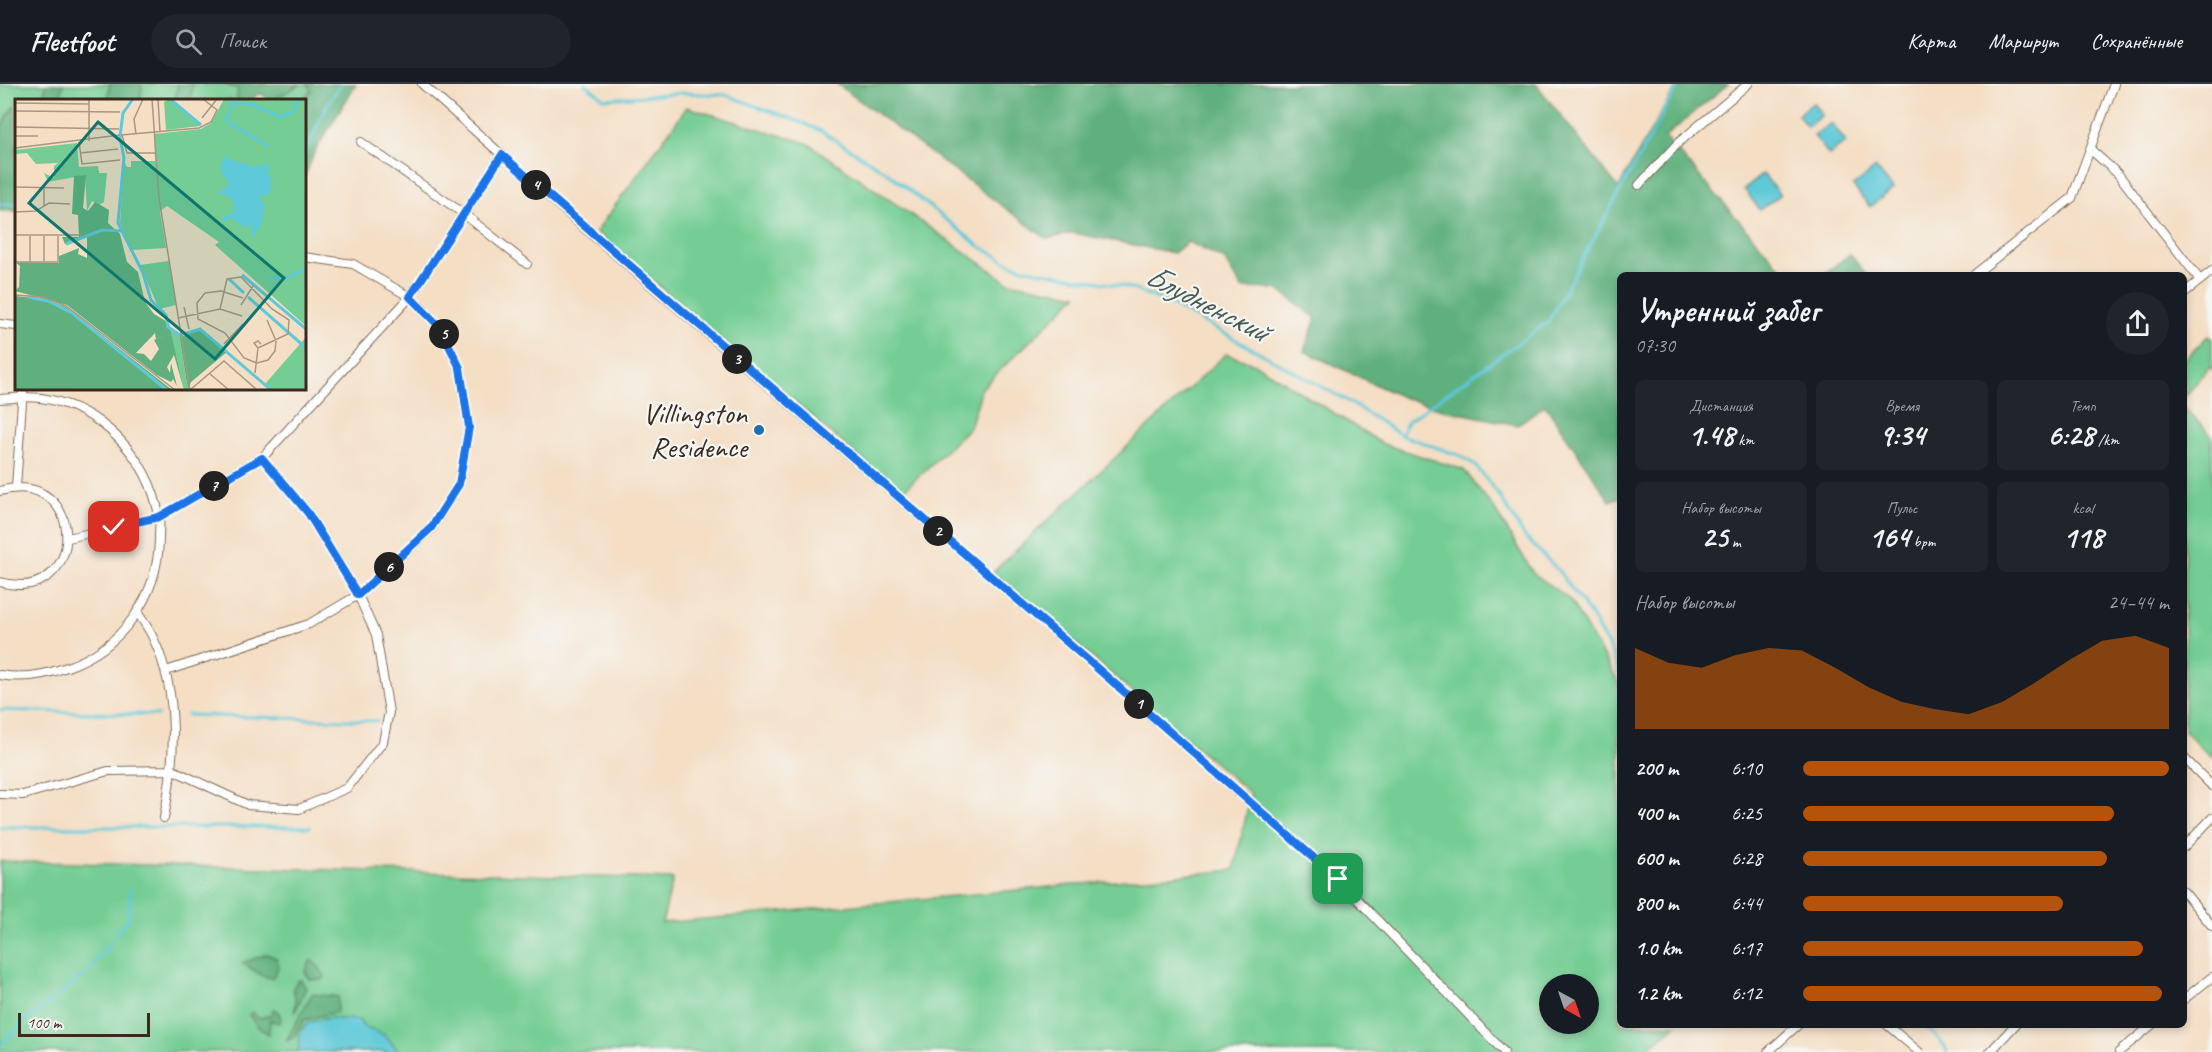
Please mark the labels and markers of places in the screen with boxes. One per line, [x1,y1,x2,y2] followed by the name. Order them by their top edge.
[521,170,551,200] pin: 4
[429,319,459,349] pin: 5
[722,344,752,374] pin: 3
[643,394,749,466] place label: Villingston Residence
[752,423,766,437] marker: Villingston Residence
[199,471,229,501] pin: 7
[88,501,139,552] pin
[923,516,953,546] pin: 2
[374,552,404,582] pin: 6
[1124,689,1154,719] pin: 1
[1312,853,1363,904] pin

